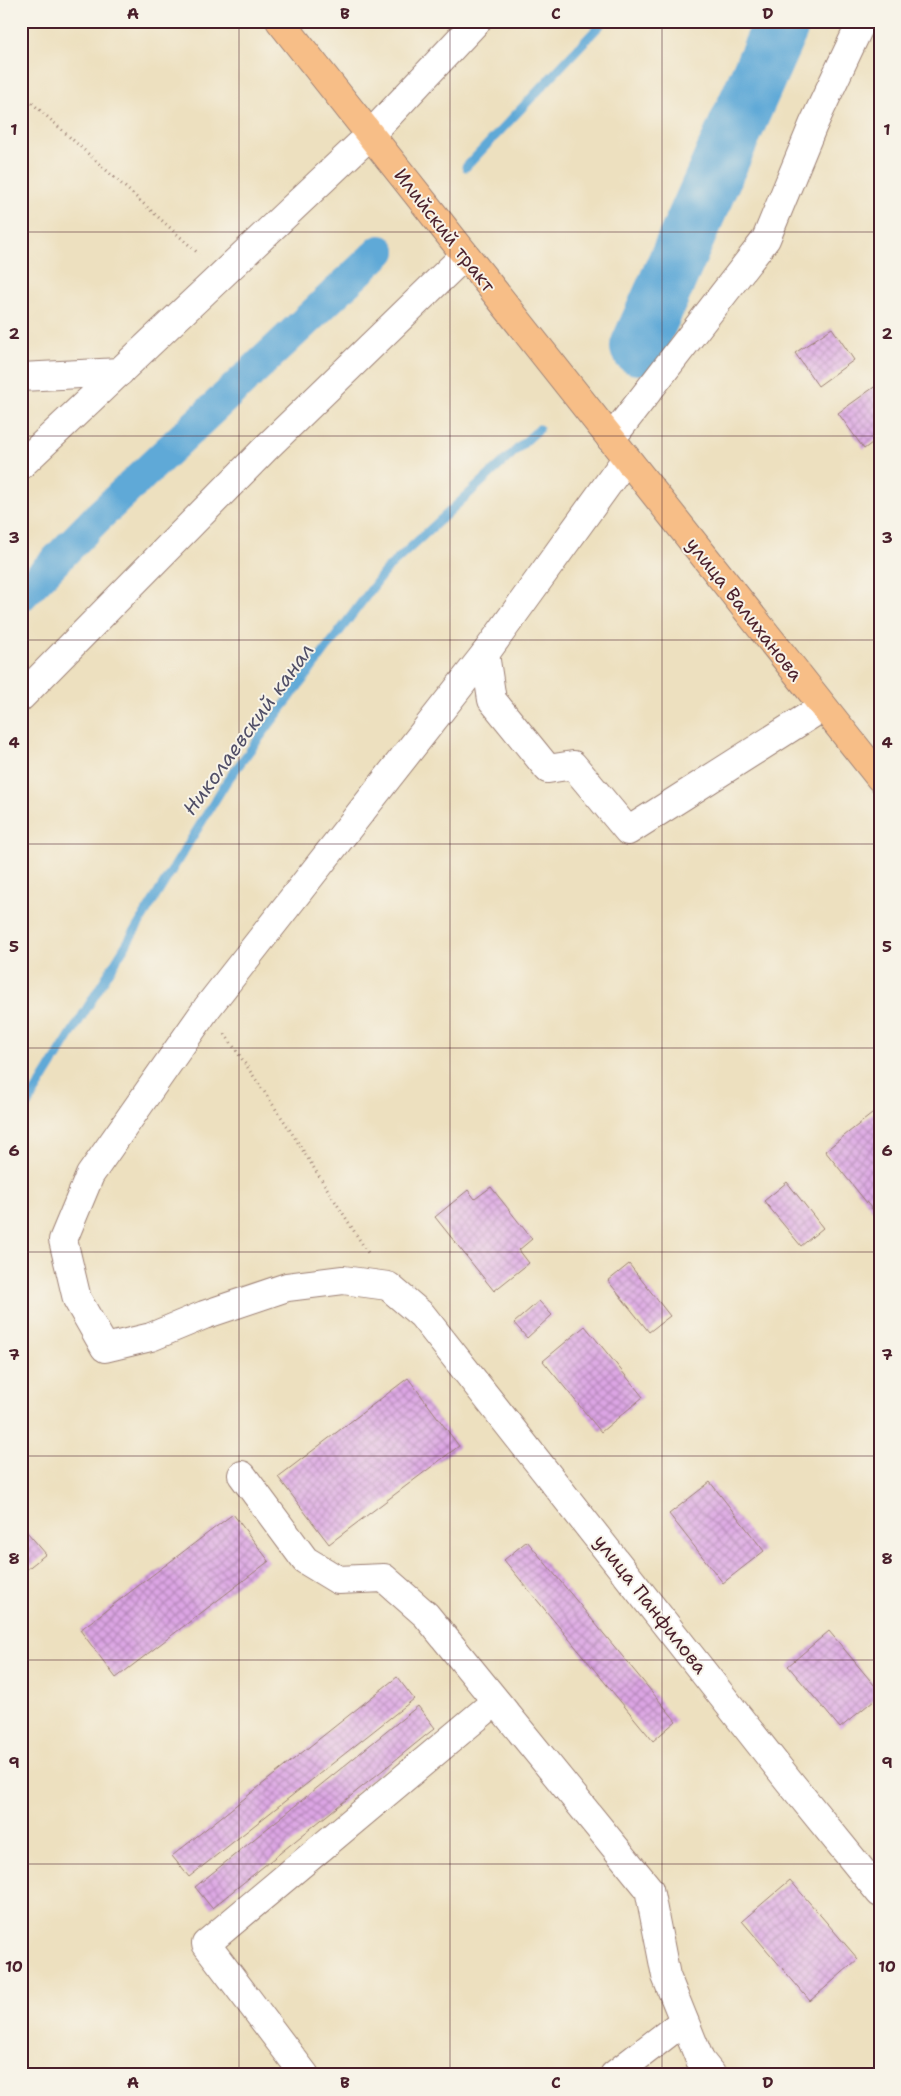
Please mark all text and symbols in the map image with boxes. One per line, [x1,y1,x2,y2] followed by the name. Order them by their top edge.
[127,3,139,24] text: A
[340,3,350,24] text: B
[551,3,561,24] text: C
[762,3,774,24] text: D
[10,119,18,140] text: 1
[883,119,891,140] text: 1
[388,163,501,298] street label: Илийский тракт
[8,323,20,344] text: 2
[881,323,893,344] text: 2
[8,527,20,548] text: 3
[881,527,893,548] text: 3
[681,532,809,686] street label: улица Валиханова
[177,638,319,820] water label: Николаевский канал
[8,732,20,753] text: 4
[881,732,893,753] text: 4
[9,936,19,957] text: 5
[882,936,892,957] text: 5
[8,1140,20,1161] text: 6
[881,1140,893,1161] text: 6
[8,1344,20,1365] text: 7
[881,1344,893,1365] text: 7
[588,1530,713,1679] street label: улица Панфилова
[8,1548,20,1569] text: 8
[881,1548,893,1569] text: 8
[8,1752,20,1773] text: 9
[881,1752,893,1773] text: 9
[5,1956,23,1977] text: 10
[878,1956,896,1977] text: 10
[127,2072,139,2093] text: A
[340,2072,350,2093] text: B
[551,2072,561,2093] text: C
[762,2072,774,2093] text: D

